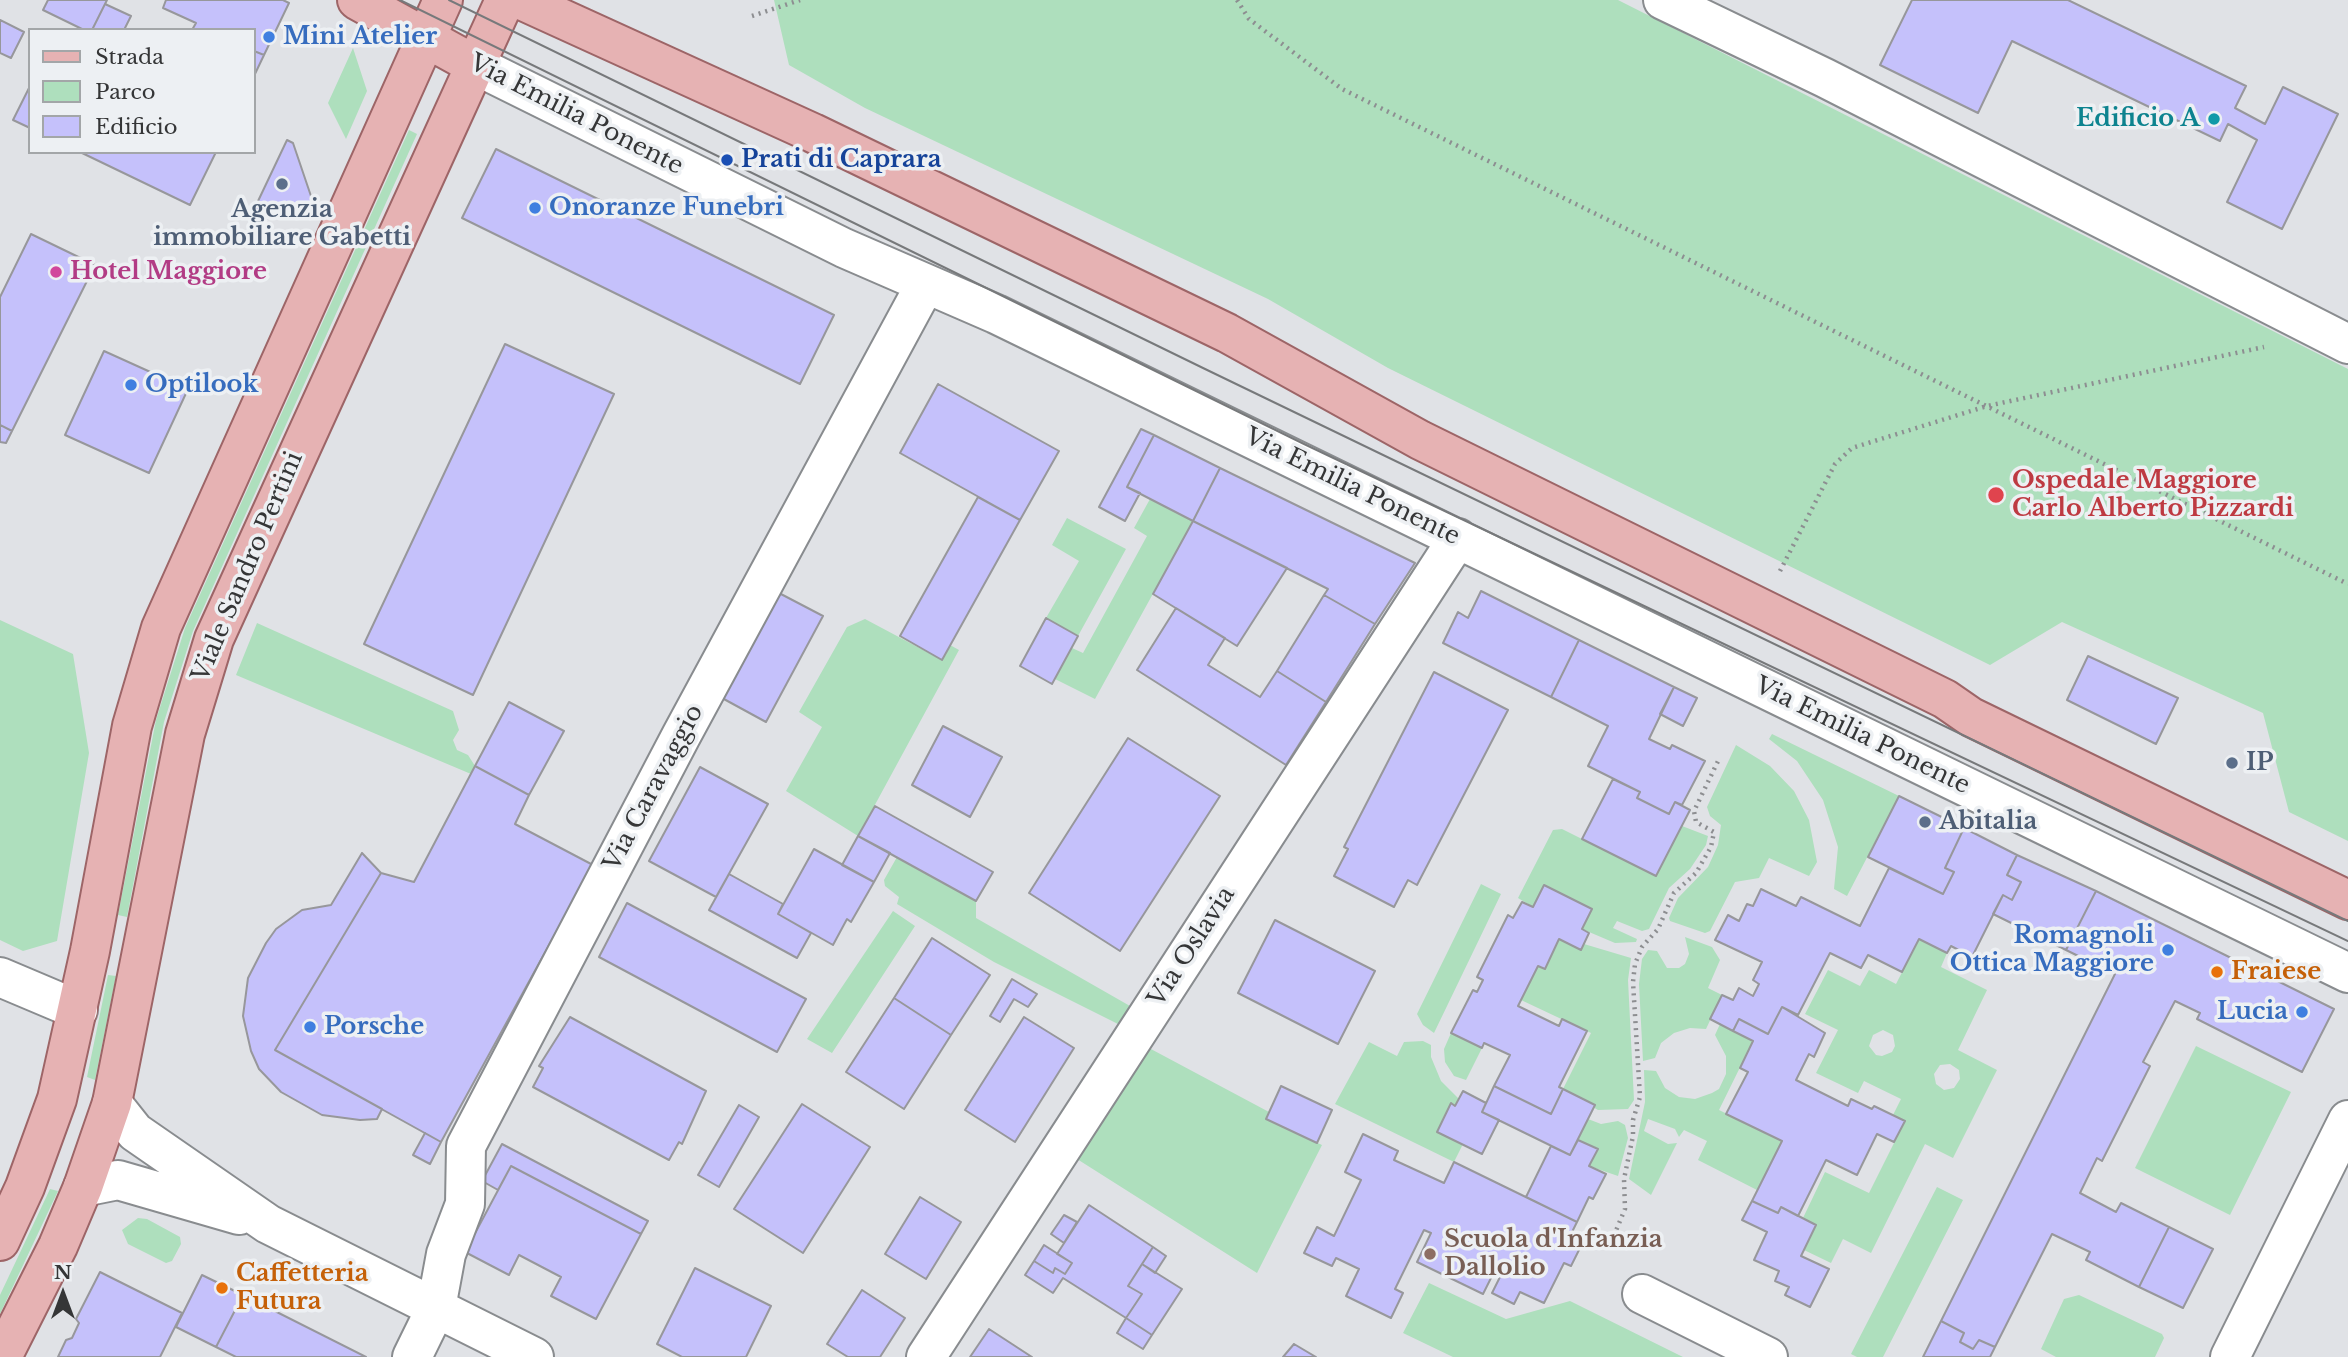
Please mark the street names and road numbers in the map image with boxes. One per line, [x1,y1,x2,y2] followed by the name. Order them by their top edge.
[464,49,688,181] street label: Via Emilia Ponente
[1240,422,1464,552] street label: Via Emilia Ponente
[187,448,309,686] street label: Viale Sandro Pertini
[1750,671,1974,801] street label: Via Emilia Ponente
[598,700,710,876] street label: Via Caravaggio
[1143,882,1241,1012] street label: Via Oslavia

